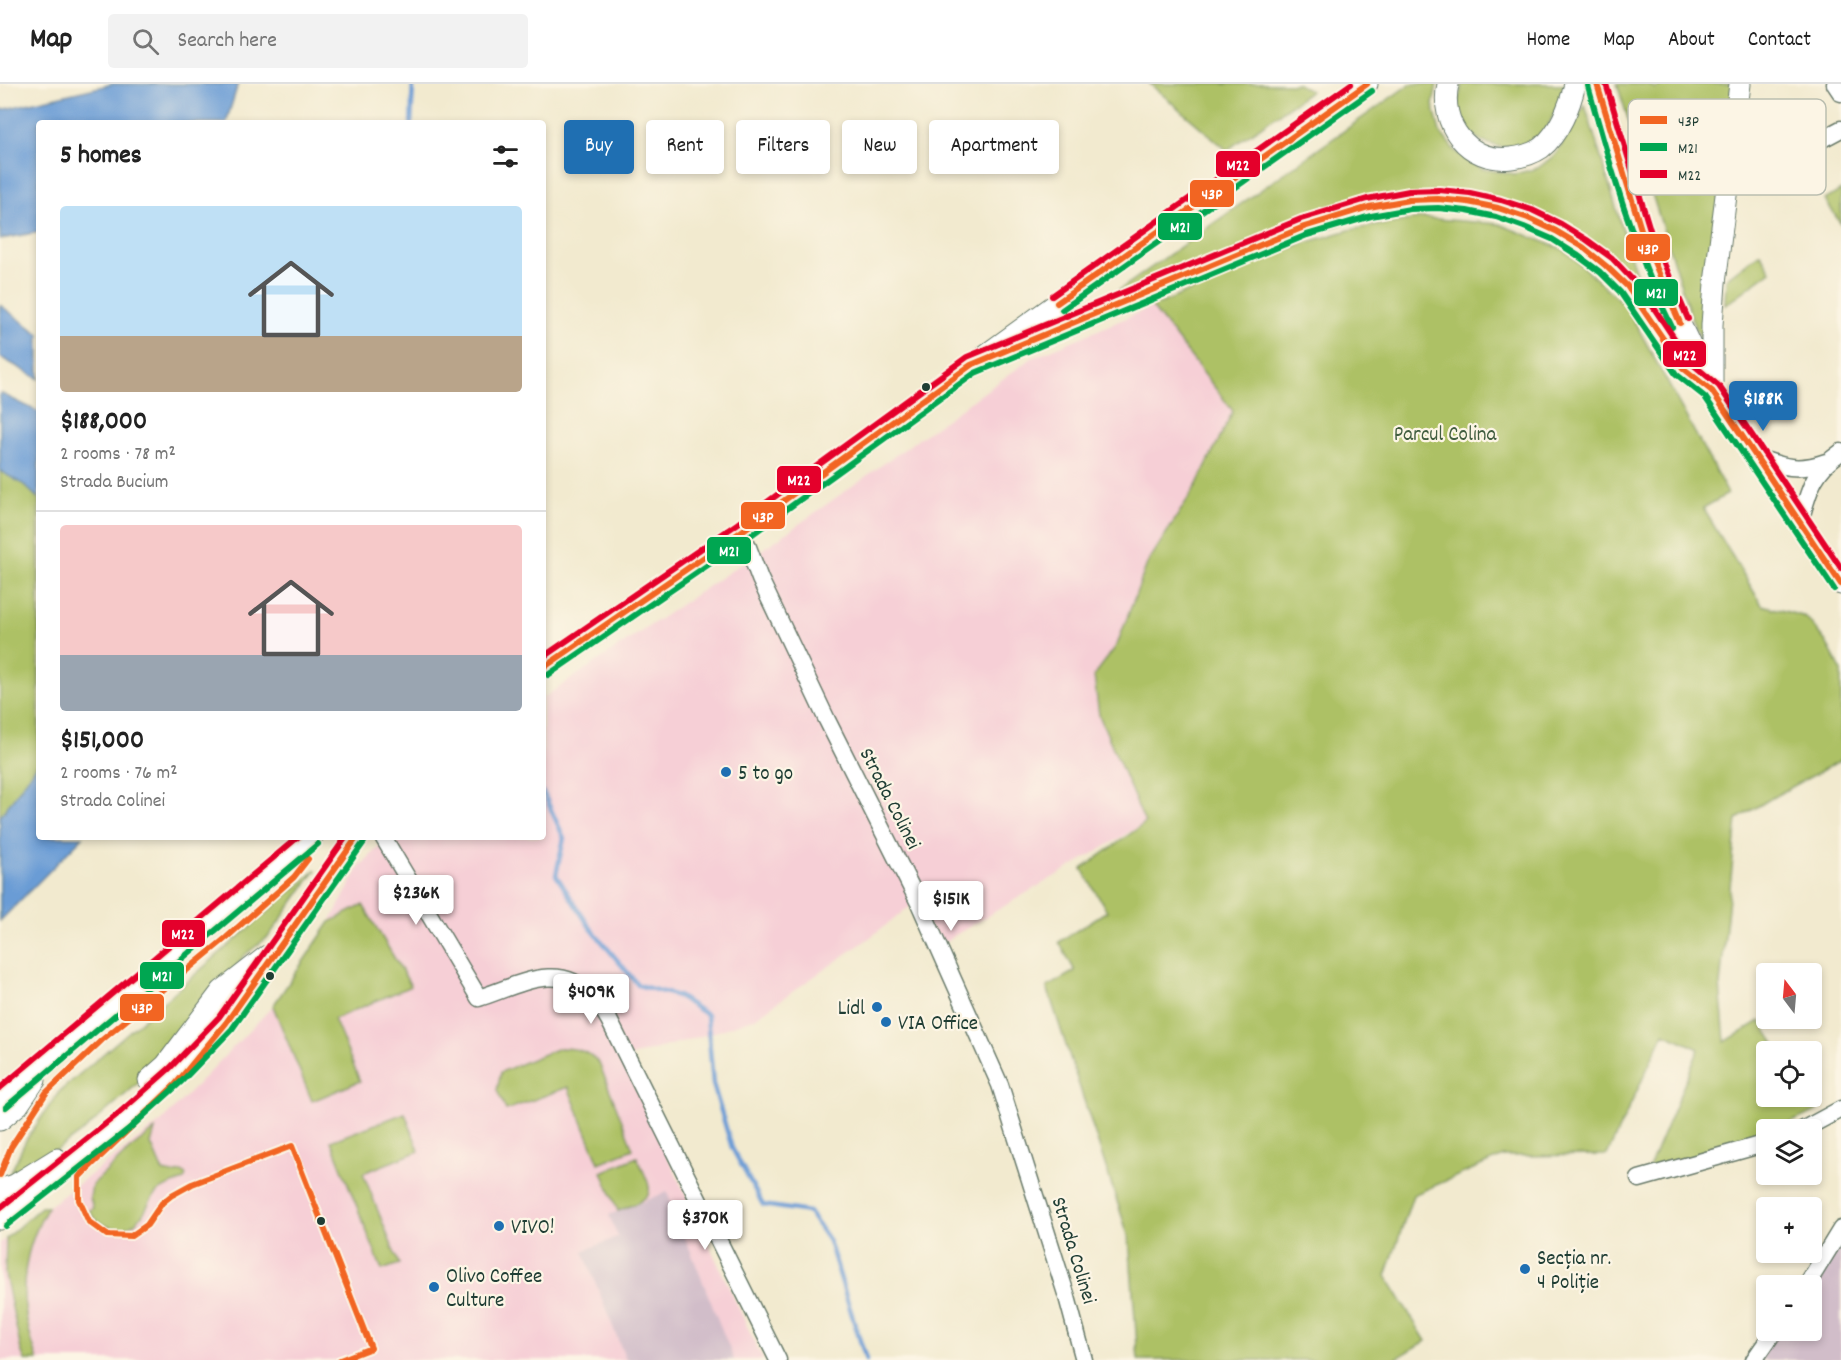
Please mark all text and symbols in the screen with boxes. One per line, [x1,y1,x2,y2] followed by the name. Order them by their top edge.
[108,14,528,68] search box
[30,21,72,61] text: Map
[129,25,162,58] icon: search
[177,26,277,57] text: Search here
[1526,26,1570,56] text: Home
[1603,26,1635,56] text: Map
[1668,26,1715,56] text: About
[1748,26,1811,56] text: Contact
[1628,99,1826,195] legend
[1678,111,1699,134] text: 43P
[564,120,634,174] chip: Buy
[646,120,724,174] chip: Rent
[736,120,830,174] chip: Filters
[842,120,917,174] chip: New
[929,120,1059,174] chip: Apartment
[60,138,142,175] text: 5 homes
[1678,138,1698,161] text: M21
[489,140,522,173] icon: filters
[1215,150,1261,178] line badge: M22
[1226,155,1250,178] text: M22
[1678,165,1701,188] text: M22
[1189,179,1235,208] line badge: 43P
[1201,184,1223,207] text: 43P
[1157,212,1203,241] line badge: M21
[1170,217,1190,240] text: M21
[1625,233,1671,262] line badge: 43P
[1637,239,1659,262] text: 43P
[237,245,345,353] icon: home
[1633,278,1679,307] line badge: M21
[1646,283,1666,306] text: M21
[1662,340,1707,368] line badge: M22
[1673,345,1697,368] text: M22
[920,381,932,393] unlabelled marker
[1721,381,1805,432] pin: $188K
[1743,386,1783,414] text: $188K
[60,404,147,441] text: $188,000
[1394,421,1497,451] park label: Parcul Colina
[60,441,176,469] text: 2 rooms · 78 m²
[776,465,822,494] line badge: M22
[60,469,169,497] text: Strada Bucium
[787,470,811,493] text: M22
[740,501,786,530] line badge: 43P
[752,507,774,530] text: 43P
[706,536,752,565] line badge: M21
[719,541,739,564] text: M21
[237,564,345,672] icon: home
[60,723,144,760] text: $151,000
[850,743,927,856] street label: Strada Colinei
[60,760,178,788] text: 2 rooms · 76 m²
[738,760,793,790] place label: 5 to go
[719,765,733,779] marker: 5 to go
[60,788,165,816] text: Strada Colinei
[374,875,458,926] pin: $236K
[393,880,439,908] text: $236K
[909,881,993,932] pin: $151K
[932,886,970,914] text: $151K
[161,919,206,948] line badge: M22
[171,924,195,947] text: M22
[139,961,185,990] line badge: M21
[1756,963,1822,1029] north arrow
[1756,963,1822,1341] map controls
[152,966,172,989] text: M21
[264,970,276,982] unlabelled marker
[549,974,633,1025] pin: $409K
[567,979,615,1007] text: $409K
[119,993,165,1022] line badge: 43P
[838,995,865,1025] place label: Lidl
[131,998,153,1021] text: 43P
[870,1000,884,1014] marker: Lidl
[898,1010,978,1040] place label: VIA Office
[879,1015,893,1029] marker: VIA Office
[1756,1041,1822,1107] button: locate
[1756,1119,1822,1185] button: layers
[1042,1194,1103,1308] street label: Strada Colinei
[1756,1197,1822,1263] button: +
[663,1200,747,1251] pin: $370K
[682,1205,728,1233] text: $370K
[511,1214,554,1244] place label: VIVO!
[315,1215,327,1227] unlabelled marker
[492,1219,506,1233] marker: VIVO!
[1537,1245,1611,1299] place label: Secția nr. 4 Poliție
[1518,1262,1532,1276] marker: Secția nr. 4 Poliție
[446,1263,542,1317] place label: Olivo Coffee Culture
[1756,1275,1822,1341] button: −
[427,1280,441,1294] marker: Olivo Coffee Culture

